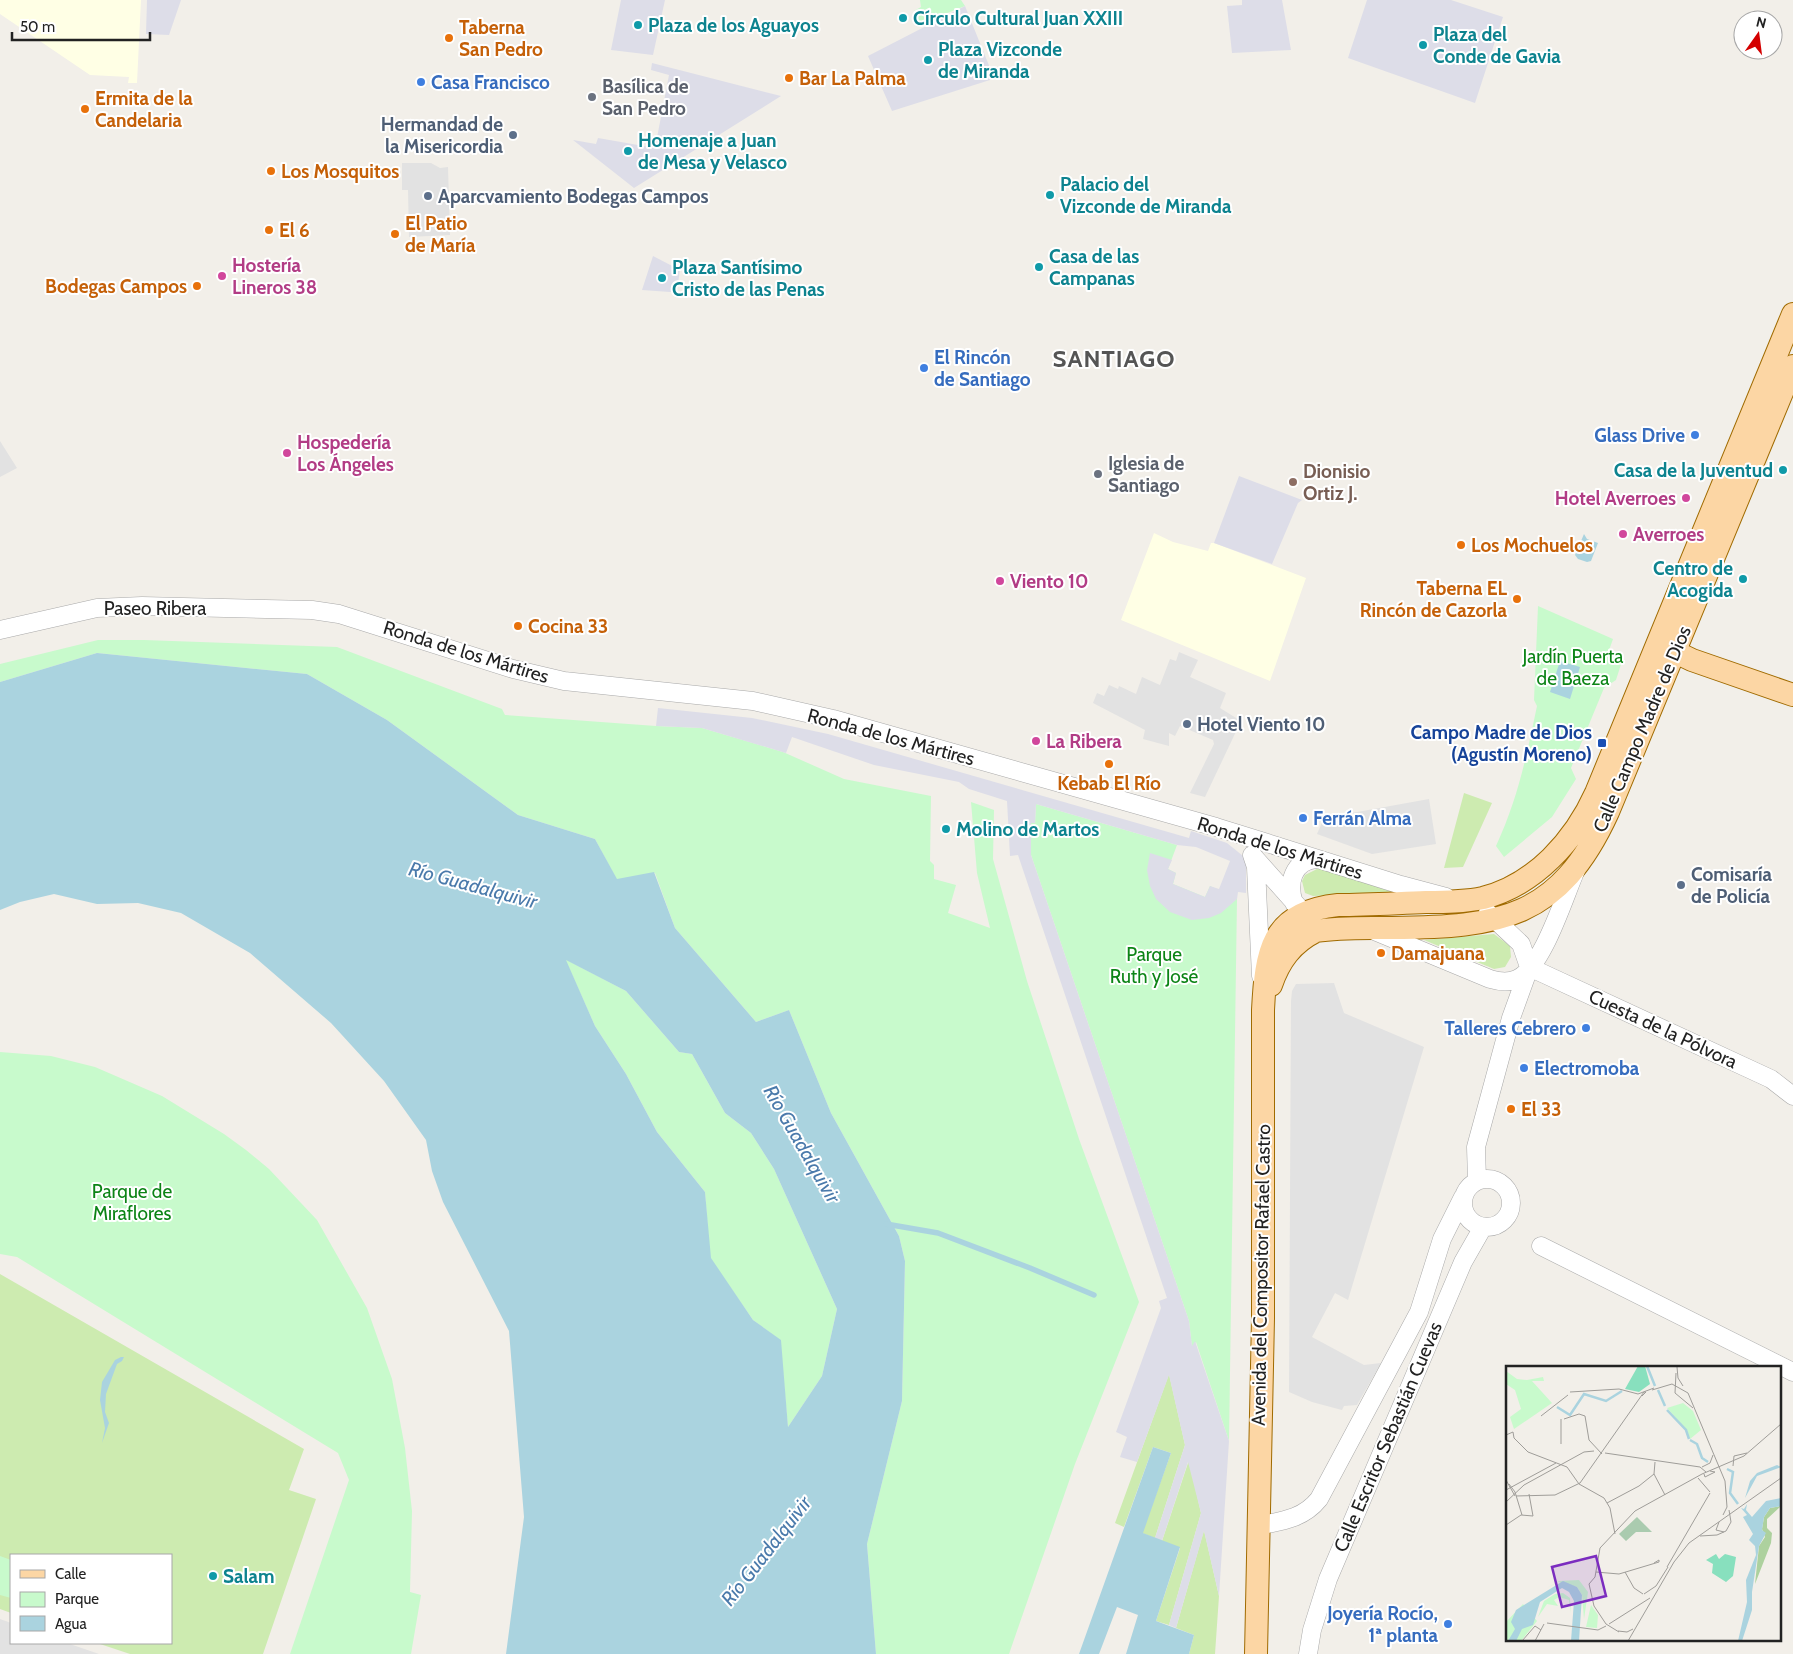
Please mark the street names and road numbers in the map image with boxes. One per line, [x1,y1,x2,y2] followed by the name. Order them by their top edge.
[104,597,206,620] street label: Paseo Ribera
[380,616,552,688] street label: Ronda de los Mártires
[1588,622,1696,836] street label: Calle Campo Madre de Dios
[805,704,977,770] street label: Ronda de los Mártires
[1194,812,1366,884] street label: Ronda de los Mártires
[1585,985,1741,1073] street label: Cuesta de la Pólvora
[1247,1124,1275,1426] street label: Avenida del Compositor Rafael Castro
[1329,1318,1447,1556] street label: Calle Escritor Sebastián Cuevas

